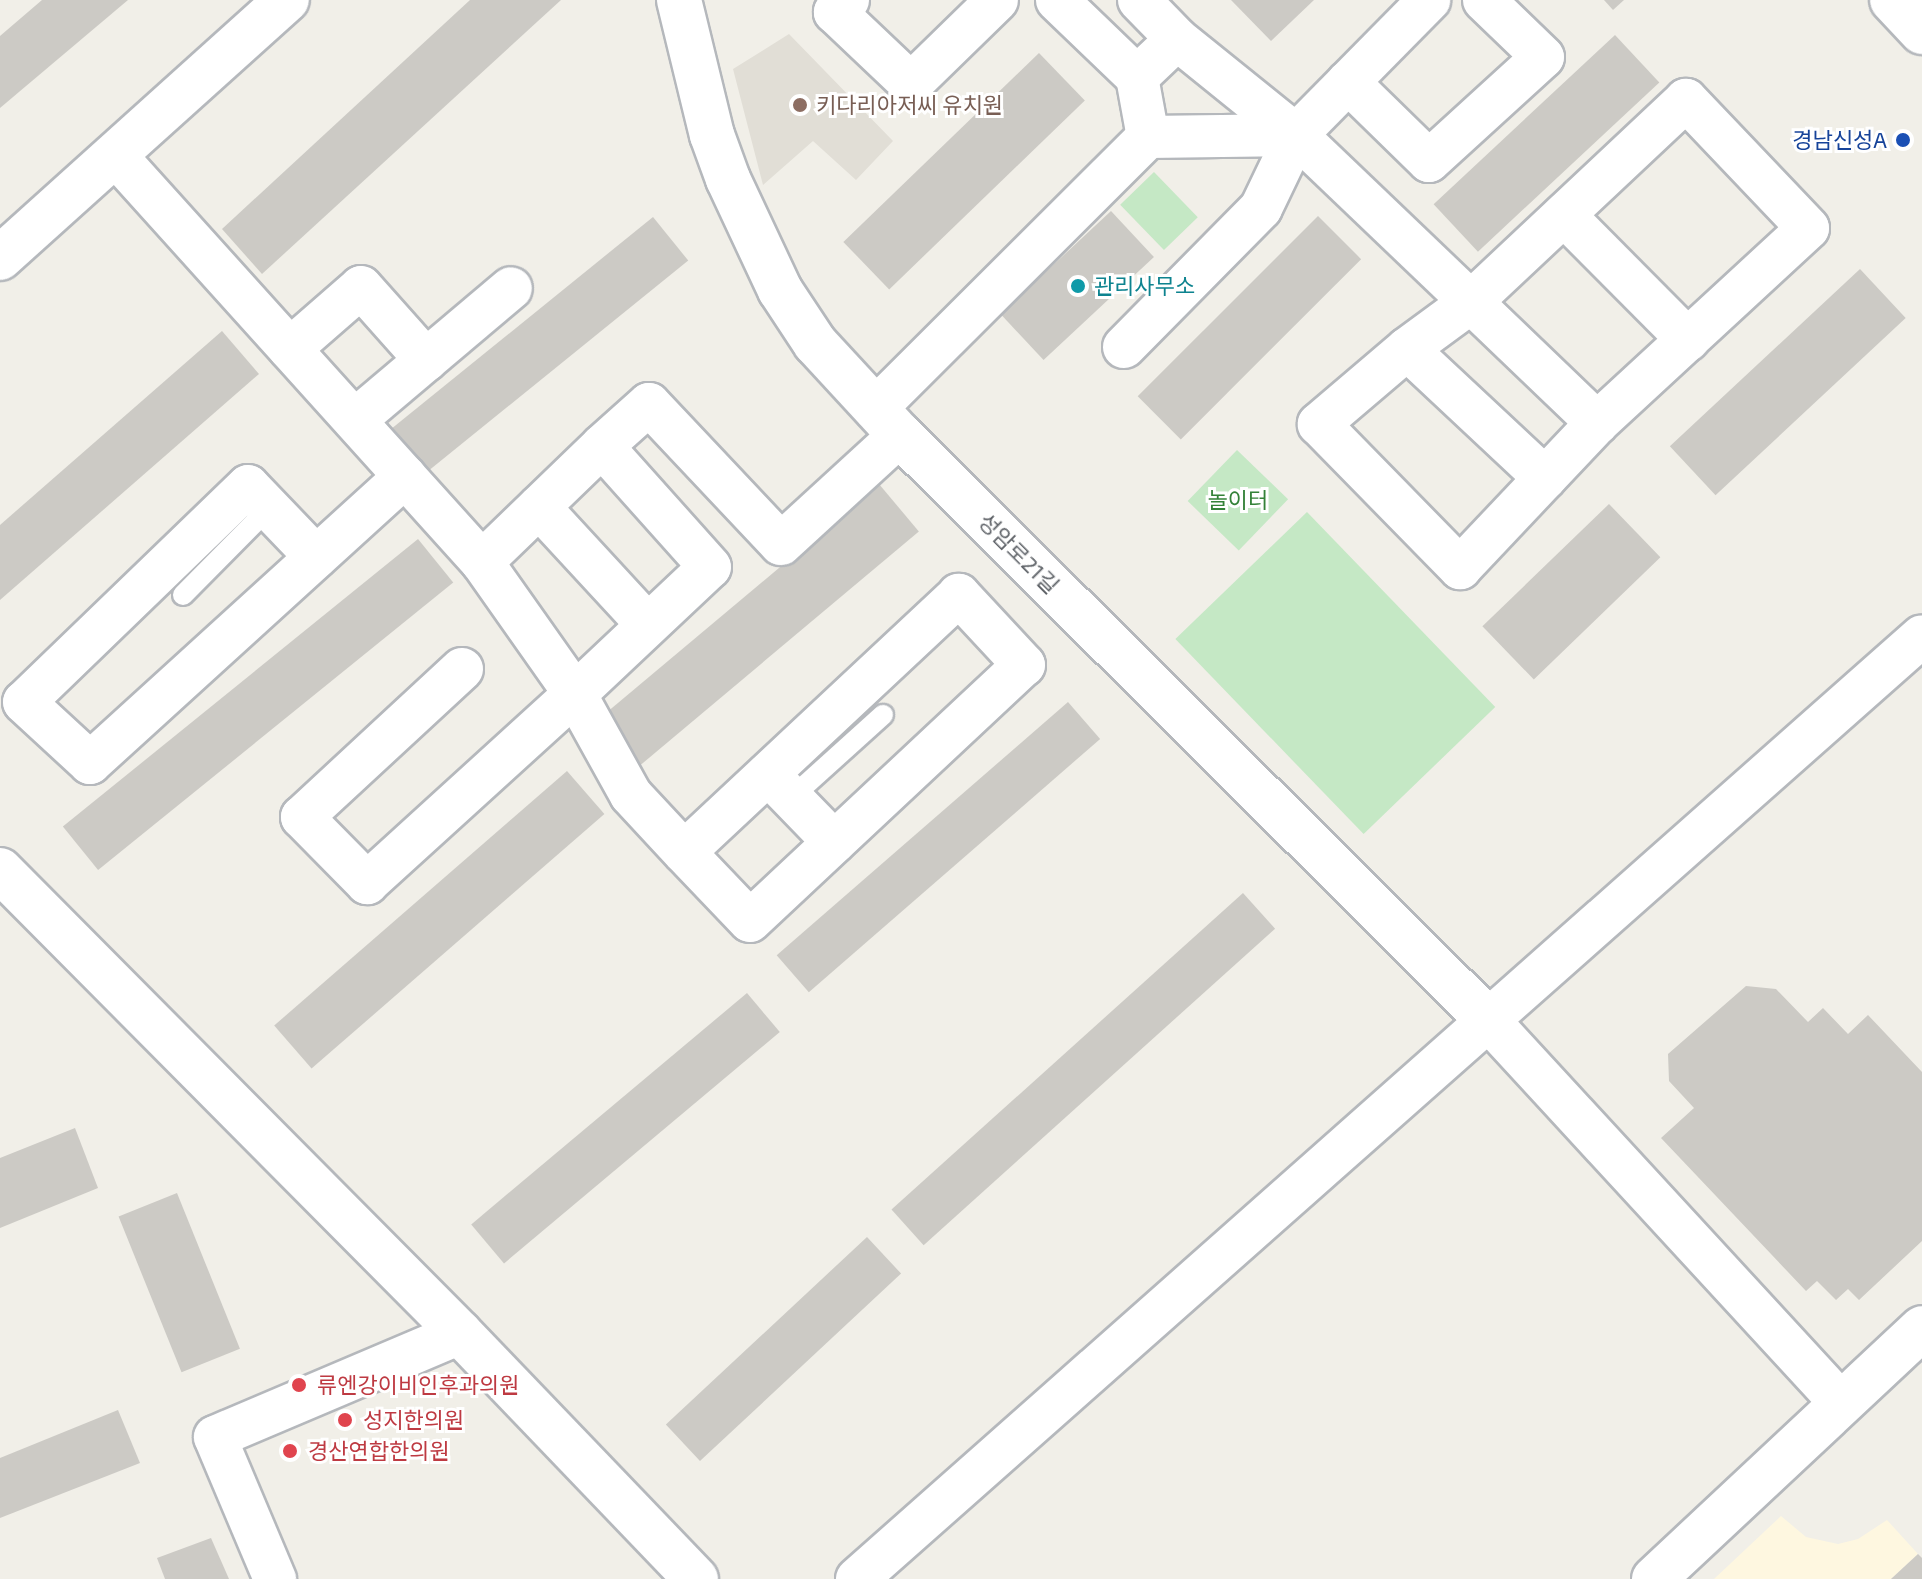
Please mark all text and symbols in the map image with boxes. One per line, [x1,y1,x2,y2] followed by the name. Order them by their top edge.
[816,92,1003,118] place label: 키다리아저씨 유치원
[791,96,809,114] marker: 키다리아저씨 유치원
[1792,127,1887,153] place label: 경남신성A
[1894,131,1912,149] marker: 경남신성A
[1094,273,1195,299] place label: 관리사무소
[1069,277,1087,295] marker: 관리사무소
[1208,487,1268,513] park label: 놀이터
[974,508,1064,598] street label: 성암로21길
[317,1372,519,1398] place label: 류엔강이비인후과의원
[288,1374,310,1396] marker: 류엔강이비인후과의원
[363,1407,464,1433] place label: 성지한의원
[334,1409,356,1431] marker: 성지한의원
[308,1438,450,1464] place label: 경산연합한의원
[279,1440,301,1462] marker: 경산연합한의원

